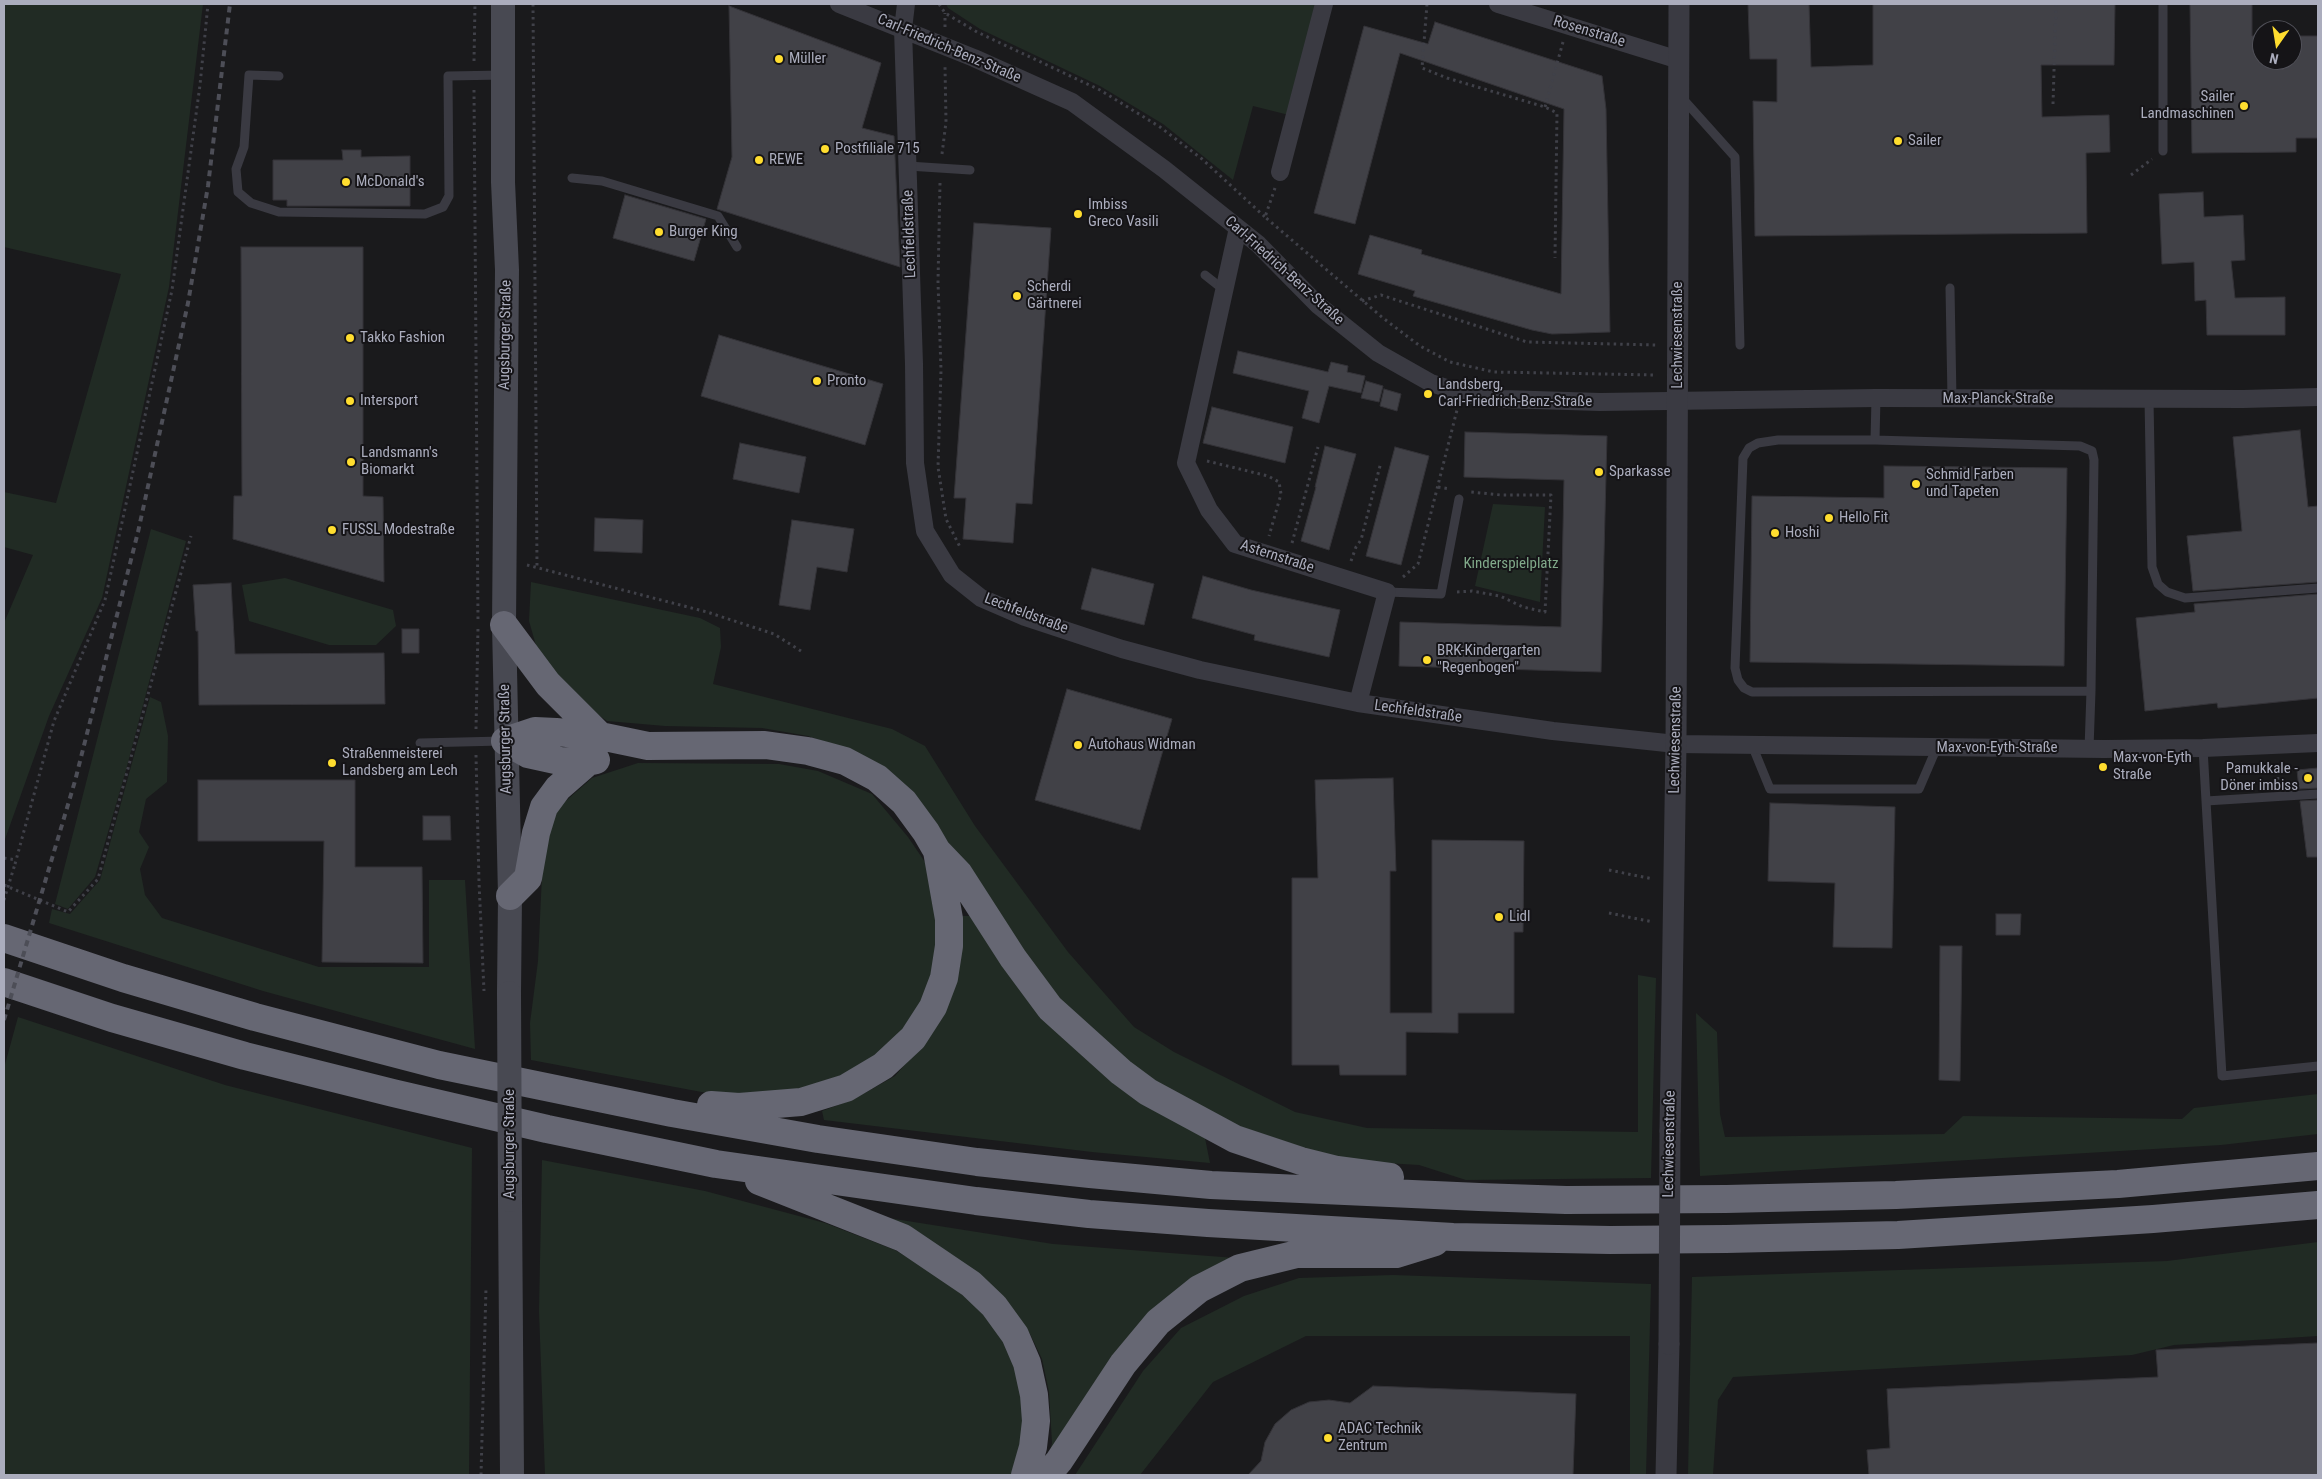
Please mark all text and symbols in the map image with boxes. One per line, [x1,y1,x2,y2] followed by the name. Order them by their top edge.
[875,11,1023,87] street label: Carl-Friedrich-Benz-Straße
[1551,13,1627,51] street label: Rosenstraße
[2252,20,2302,70] north arrow
[789,50,826,68] place label: Müller
[2268,50,2280,67] text: N
[773,53,785,65] marker: Müller
[2140,88,2234,123] place label: Sailer Landmaschinen
[2238,100,2250,112] marker: Sailer Landmaschinen
[1908,132,1941,150] place label: Sailer
[1892,135,1904,147] marker: Sailer
[835,140,920,158] place label: Postfiliale 715
[819,143,831,155] marker: Postfiliale 715
[769,151,803,169] place label: REWE
[753,154,765,166] marker: REWE
[356,173,425,191] place label: McDonald's
[340,176,352,188] marker: McDonald's
[899,190,921,278] street label: Lechfeldstraße
[1088,196,1159,231] place label: Imbiss Greco Vasili
[1072,208,1084,220] marker: Imbiss Greco Vasili
[1221,213,1347,329] street label: Carl-Friedrich-Benz-Straße
[669,223,738,241] place label: Burger King
[653,226,665,238] marker: Burger King
[1027,278,1082,313] place label: Scherdi Gärtnerei
[496,280,516,390] street label: Augsburger Straße
[1669,281,1687,389] street label: Lechwiesenstraße
[1011,290,1023,302] marker: Scherdi Gärtnerei
[360,329,445,347] place label: Takko Fashion
[344,332,356,344] marker: Takko Fashion
[827,372,866,390] place label: Pronto
[811,375,823,387] marker: Pronto
[1438,376,1592,411] place label: Landsberg, Carl-Friedrich-Benz-Straße
[1422,388,1434,400] marker: Landsberg, Carl-Friedrich-Benz-Straße
[1943,390,2053,408] street label: Max-Planck-Straße
[360,392,418,410] place label: Intersport
[344,395,356,407] marker: Intersport
[361,444,438,479] place label: Landsmann's Biomarkt
[345,456,357,468] marker: Landsmann's Biomarkt
[1609,463,1671,481] place label: Sparkasse
[1593,466,1605,478] marker: Sparkasse
[1926,466,2014,501] place label: Schmid Farben und Tapeten
[1910,478,1922,490] marker: Schmid Farben und Tapeten
[1839,509,1888,527] place label: Hello Fit
[1823,512,1835,524] marker: Hello Fit
[342,521,455,539] place label: FUSSL Modestraße
[326,524,338,536] marker: FUSSL Modestraße
[1785,524,1819,542] place label: Hoshi
[1769,527,1781,539] marker: Hoshi
[1238,537,1316,577] street label: Asternstraße
[1463,555,1559,573] park label: Kinderspielplatz
[981,590,1071,638] street label: Lechfeldstraße
[1437,642,1541,677] place label: BRK-Kindergarten "Regenbogen"
[1421,654,1433,666] marker: BRK-Kindergarten "Regenbogen"
[496,684,516,794] street label: Augsburger Straße
[1666,686,1686,794] street label: Lechwiesenstraße
[1373,697,1463,727] street label: Lechfeldstraße
[1088,736,1196,754] place label: Autohaus Widman
[1072,739,1084,751] marker: Autohaus Widman
[1936,739,2058,757] street label: Max-von-Eyth-Straße
[342,745,458,780] place label: Straßenmeisterei Landsberg am Lech
[2113,749,2192,784] place label: Max-von-Eyth Straße
[326,757,338,769] marker: Straßenmeisterei Landsberg am Lech
[2220,760,2298,795] place label: Pamukkale - Döner imbiss
[2097,761,2109,773] marker: Max-von-Eyth Straße
[2302,772,2314,784] marker: Pamukkale - Döner imbiss
[1509,908,1530,926] place label: Lidl
[1493,911,1505,923] marker: Lidl
[501,1089,519,1199] street label: Augsburger Straße
[1660,1090,1680,1198] street label: Lechwiesenstraße
[1338,1420,1421,1455] place label: ADAC Technik Zentrum
[1322,1432,1334,1444] marker: ADAC Technik Zentrum

